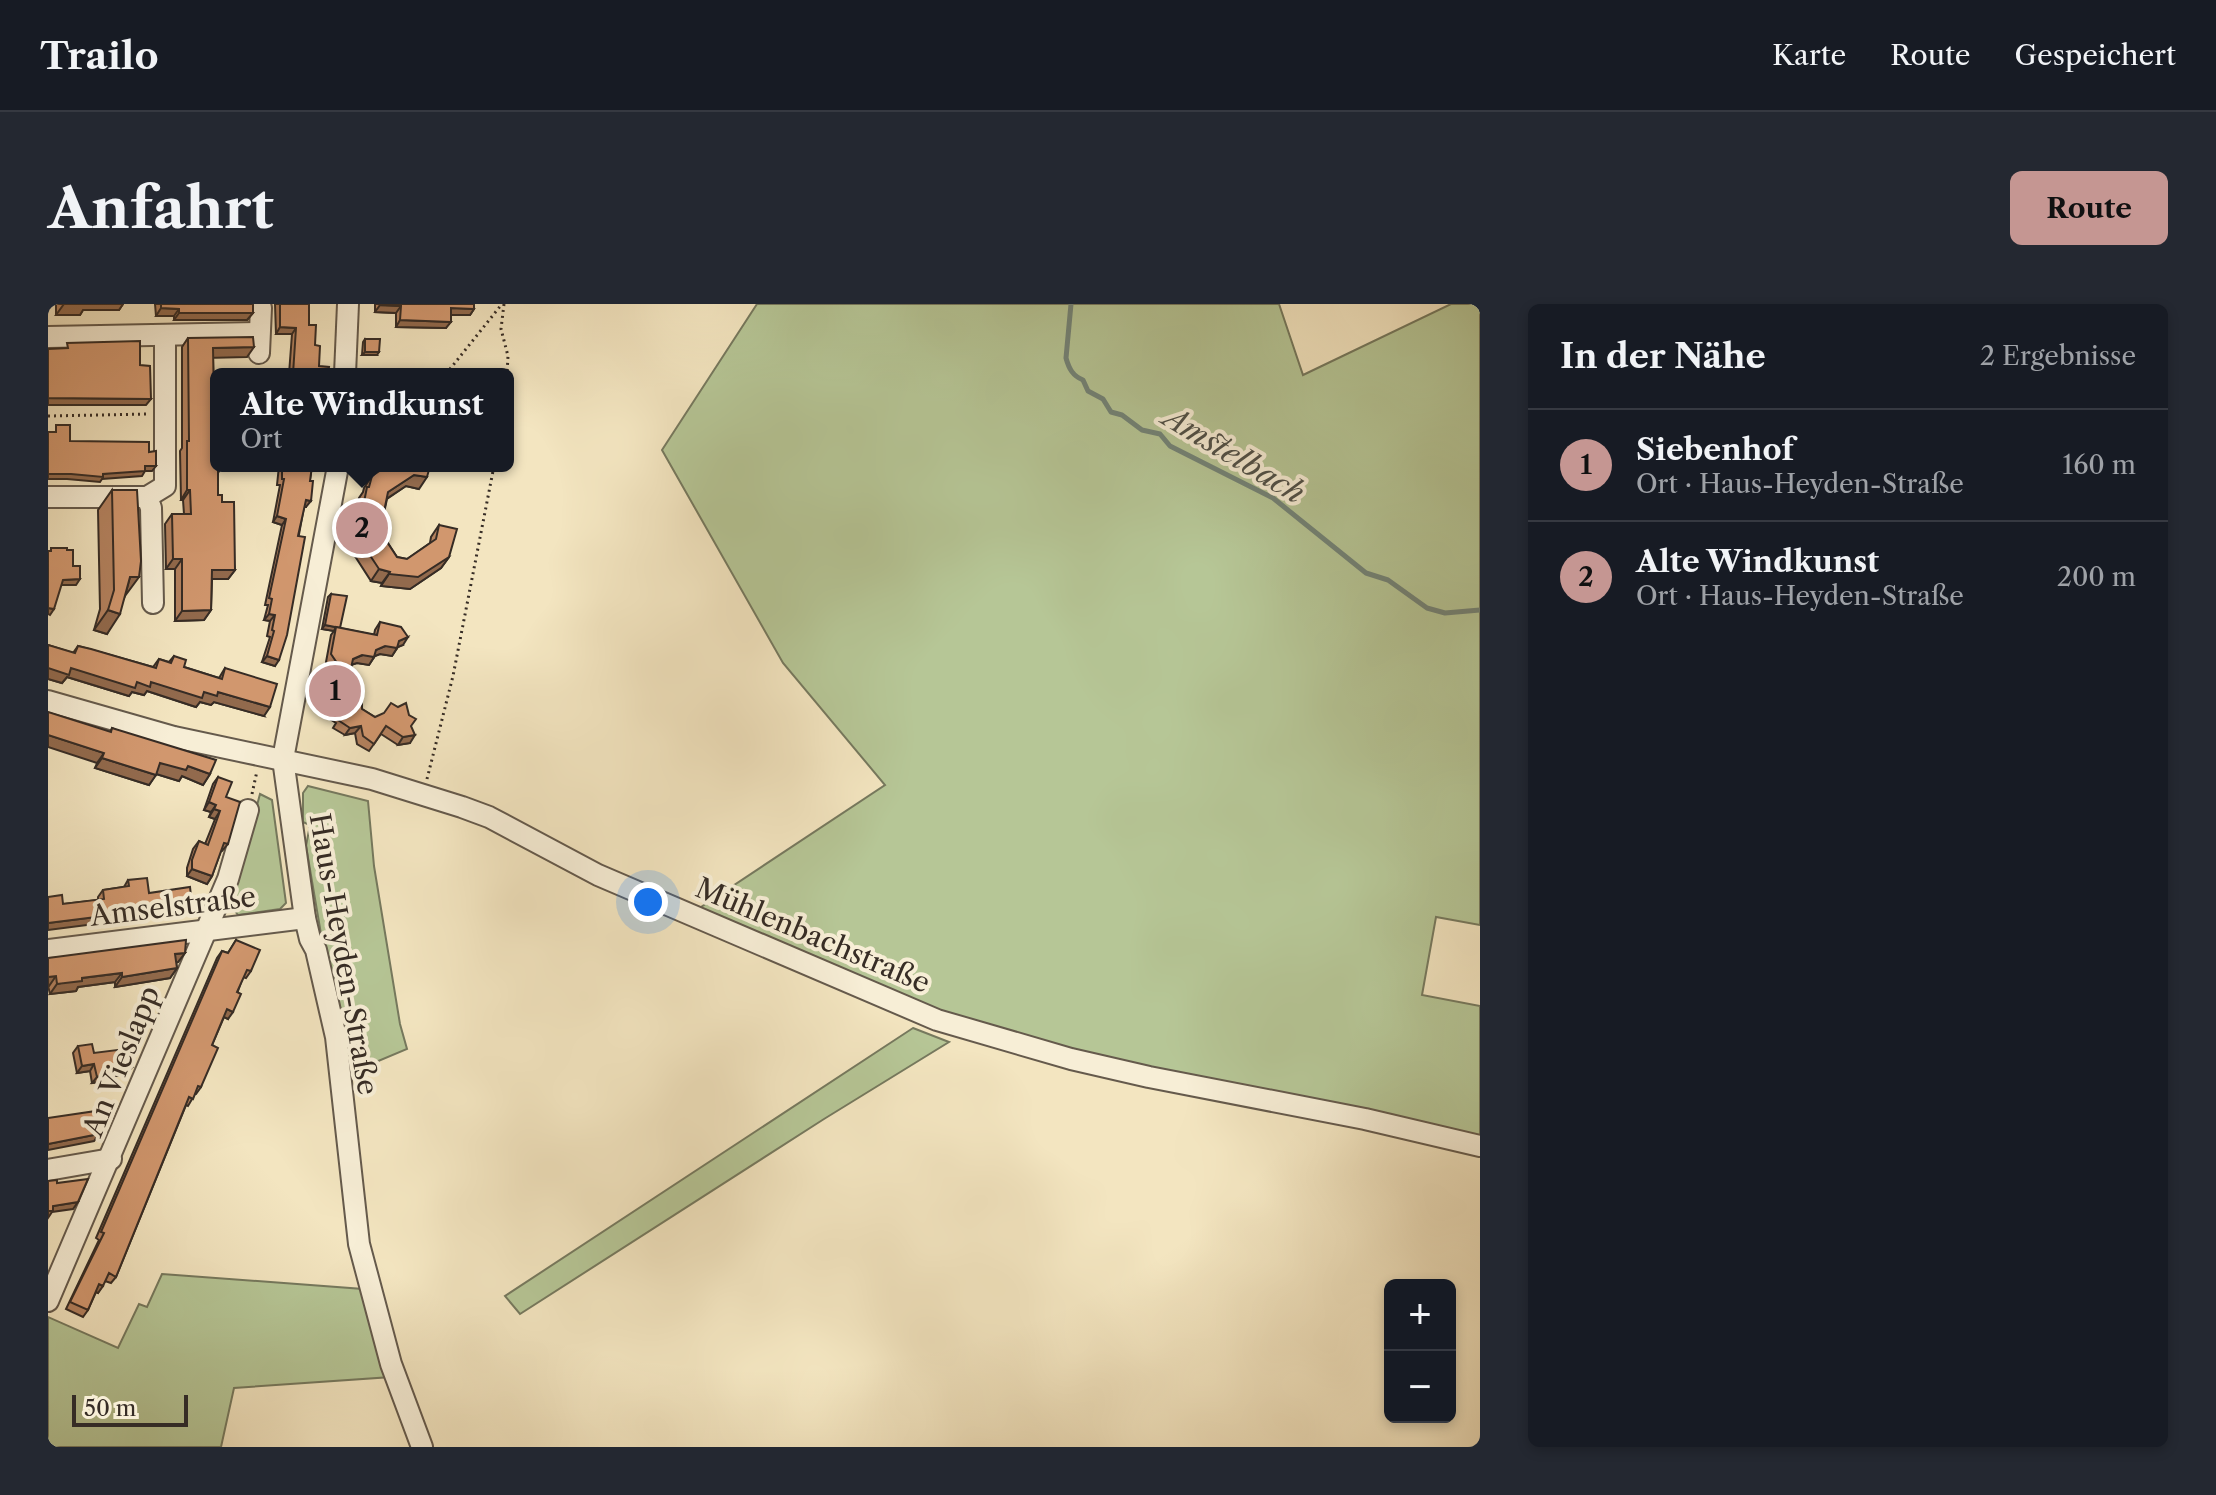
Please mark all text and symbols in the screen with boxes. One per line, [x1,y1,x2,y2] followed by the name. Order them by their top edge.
[40,32,159,79] text: Trailo
[1772,38,1846,72] text: Karte
[1890,38,1971,72] text: Route
[2015,38,2176,72] text: Gespeichert
[2010,171,2168,245] button: Route
[48,174,274,243] text: Anfahrt
[1560,335,1766,377] text: In der Nähe
[1980,340,2136,372] text: 2 Ergebnisse
[210,368,514,472] popup
[240,386,484,423] text: Alte Windkunst
[1153,396,1311,512] water label: Amstelbach
[240,423,282,455] text: Ort
[1636,431,1794,468] text: Siebenhof
[1580,449,1592,481] text: 1
[2062,449,2136,481] text: 160 m
[1636,468,1964,500] text: Ort · Haus-Heyden-Straße
[336,498,388,558] pin: 2
[1636,543,1879,580] text: Alte Windkunst
[1578,561,1594,593] text: 2
[2057,561,2136,593] text: 200 m
[1636,580,1964,612] text: Ort · Haus-Heyden-Straße
[309,661,361,721] pin: 1
[303,811,385,1097] street label: Haus-Heyden-Straße
[691,870,935,1000] street label: Mühlenbachstraße
[87,879,258,933] street label: Amselstraße
[628,882,668,922] your location
[75,981,167,1142] street label: An Vieslapp
[1384,1279,1456,1423] map controls
[1384,1279,1456,1351] button: +
[1384,1351,1456,1423] button: −
[72,1391,188,1427] scale bar
[84,1395,136,1422] text: 50 m

